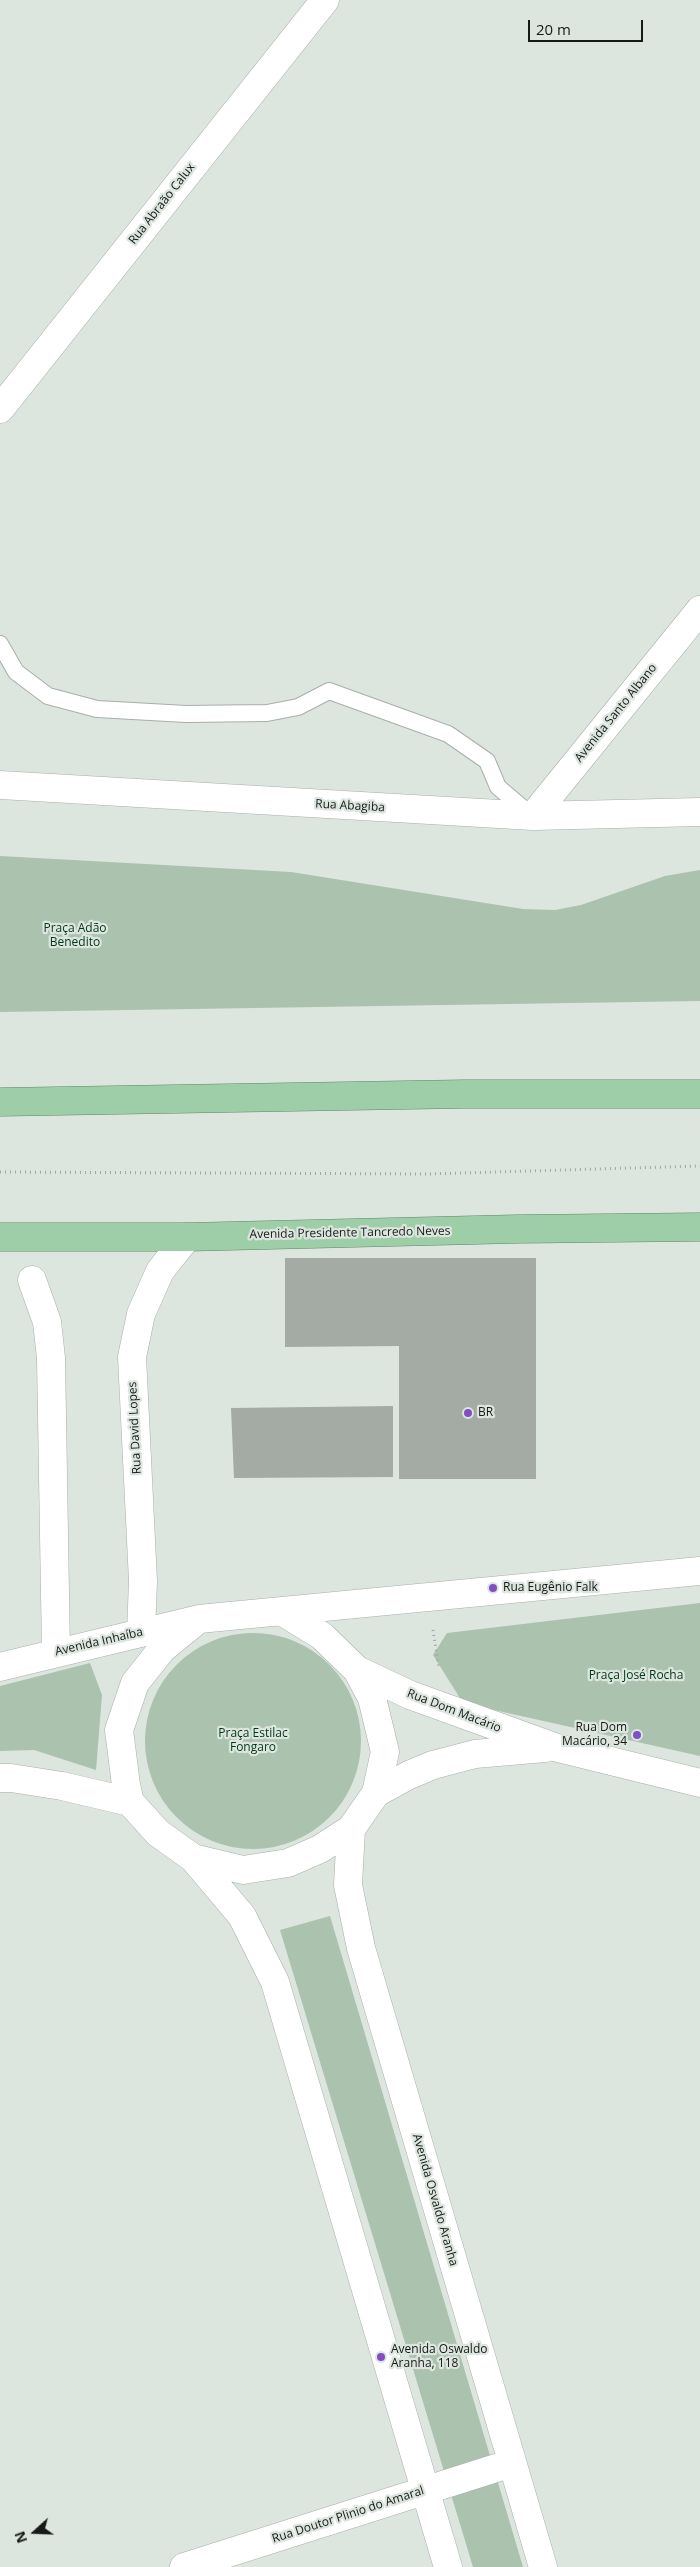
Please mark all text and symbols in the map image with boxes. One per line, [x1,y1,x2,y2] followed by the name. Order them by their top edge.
[530,10,645,42] scale bar
[536,19,571,39] text: 20 m
[126,161,198,247] street label: Rua Abraão Calux
[572,661,660,765] street label: Avenida Santo Albano
[315,797,385,815] street label: Rua Abagiba
[43,922,107,950] park label: Praça Adão Benedito
[249,1224,451,1242] street label: Avenida Presidente Tancredo Neves
[125,1381,145,1475] street label: Rua David Lopes
[478,1406,493,1420] place label: BR
[462,1407,474,1419] marker: BR
[503,1581,598,1595] place label: Rua Eugênio Falk
[487,1582,499,1594] marker: Rua Eugênio Falk
[54,1625,144,1659] street label: Avenida Inhaíba
[589,1669,683,1683] park label: Praça José Rocha
[405,1686,503,1736] street label: Rua Dom Macário
[562,1721,627,1749] place label: Rua Dom Macário, 34
[218,1727,288,1755] park label: Praça Estilac Fongaro
[631,1729,643,1741] marker: Rua Dom Macário, 34
[409,2132,461,2268] street label: Avenida Osvaldo Aranha
[391,2343,487,2371] place label: Avenida Oswaldo Aranha, 118
[375,2351,387,2363] marker: Avenida Oswaldo Aranha, 118
[270,2484,426,2546] street label: Rua Doutor Plinio do Amaral
[10,2507,60,2557] north arrow
[10,2529,31,2546] text: N

